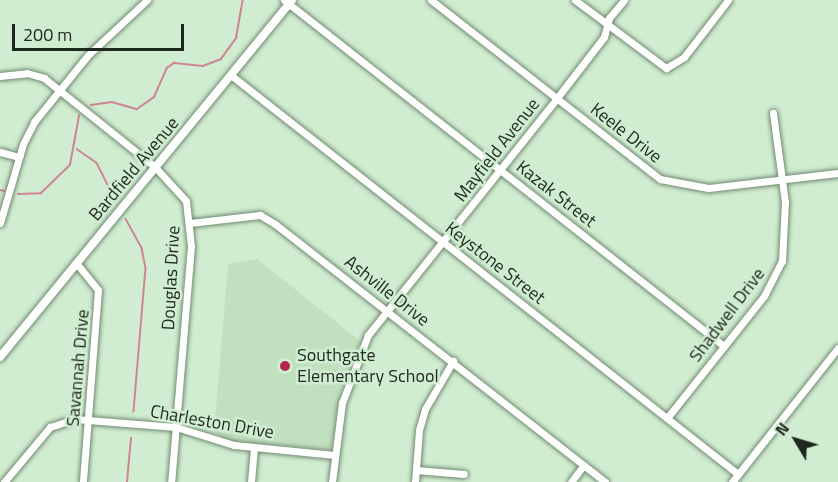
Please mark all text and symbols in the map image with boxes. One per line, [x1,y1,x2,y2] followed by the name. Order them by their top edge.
[15,12,188,50] scale bar
[23,21,72,48] text: 200 m
[450,94,544,206] street label: Mayfield Avenue
[586,98,666,168] street label: Keele Drive
[84,113,184,225] street label: Bardfield Avenue
[512,156,600,232] street label: Kazak Street
[441,217,549,309] street label: Keystone Street
[157,225,185,331] street label: Douglas Drive
[340,251,434,331] street label: Ashville Drive
[685,264,769,366] street label: Shadwell Drive
[62,309,94,427] street label: Savannah Drive
[297,345,439,388] place label: Southgate Elementary School
[278,359,292,373] marker: Southgate Elementary School
[149,400,275,444] street label: Charleston Drive
[766,410,826,470] north arrow
[769,417,795,441] text: N

